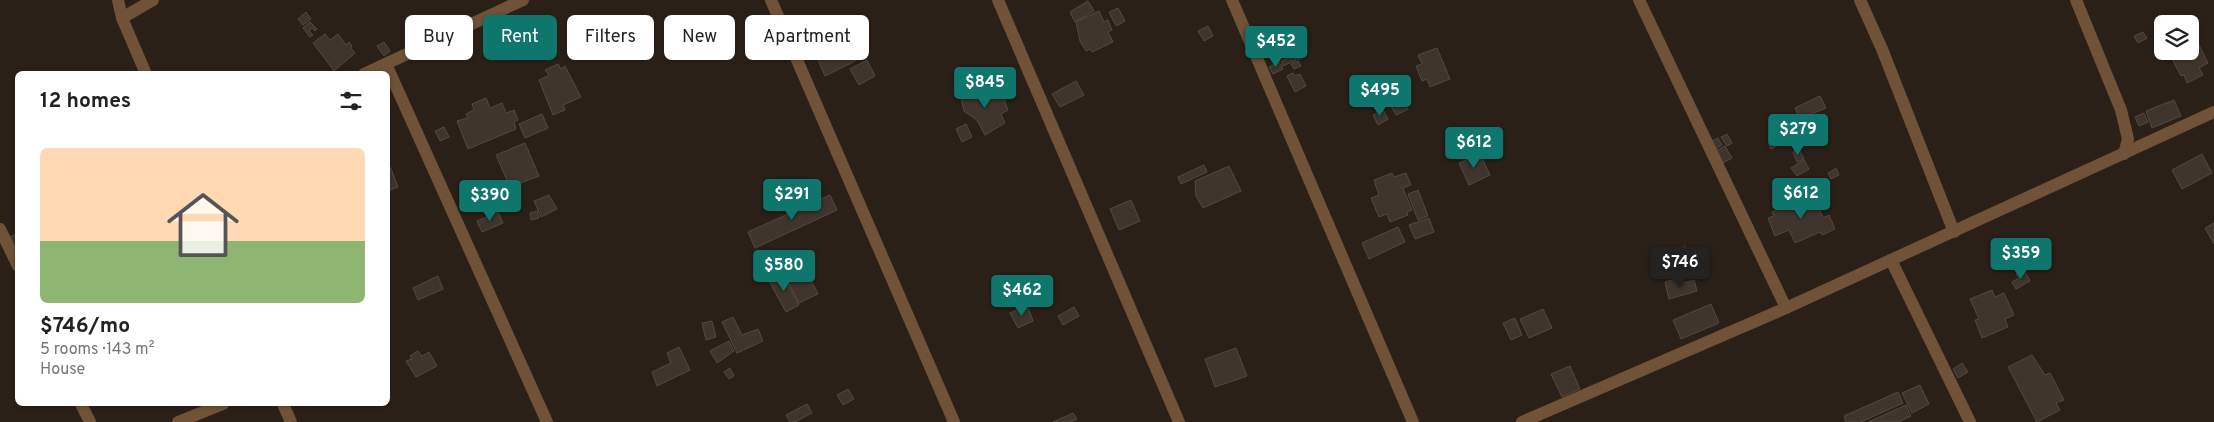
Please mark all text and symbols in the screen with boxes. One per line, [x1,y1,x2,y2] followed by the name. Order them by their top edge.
[405,15,473,60] chip: Buy
[483,15,557,60] chip: Rent
[567,15,654,60] chip: Filters
[664,15,735,60] chip: New
[745,15,869,60] chip: Apartment
[2154,15,2199,60] map controls
[2154,15,2199,60] button: layers
[1246,26,1306,68] pin: $452
[1256,32,1296,52] text: $452
[955,66,1015,109] pin: $845
[965,73,1005,93] text: $845
[1350,74,1410,117] pin: $495
[1360,81,1400,101] text: $495
[337,87,365,115] icon: filters
[40,88,131,115] text: 12 homes
[1768,114,1828,156] pin: $279
[1779,120,1817,140] text: $279
[1444,126,1504,169] pin: $612
[1456,133,1492,153] text: $612
[762,178,822,221] pin: $291
[1771,178,1831,220] pin: $612
[158,180,248,270] icon: home
[460,180,520,222] pin: $390
[1783,184,1819,204] text: $612
[774,185,810,205] text: $291
[470,186,510,206] text: $390
[1991,238,2051,280] pin: $359
[2002,244,2040,264] text: $359
[1650,246,1710,289] pin: $746
[754,250,814,292] pin: $580
[1661,253,1699,273] text: $746
[764,256,804,276] text: $580
[992,274,1052,317] pin: $462
[1002,281,1042,301] text: $462
[40,313,130,340] text: $746/mo
[40,340,154,360] text: 5 rooms · 143 m²
[40,360,85,380] text: House

